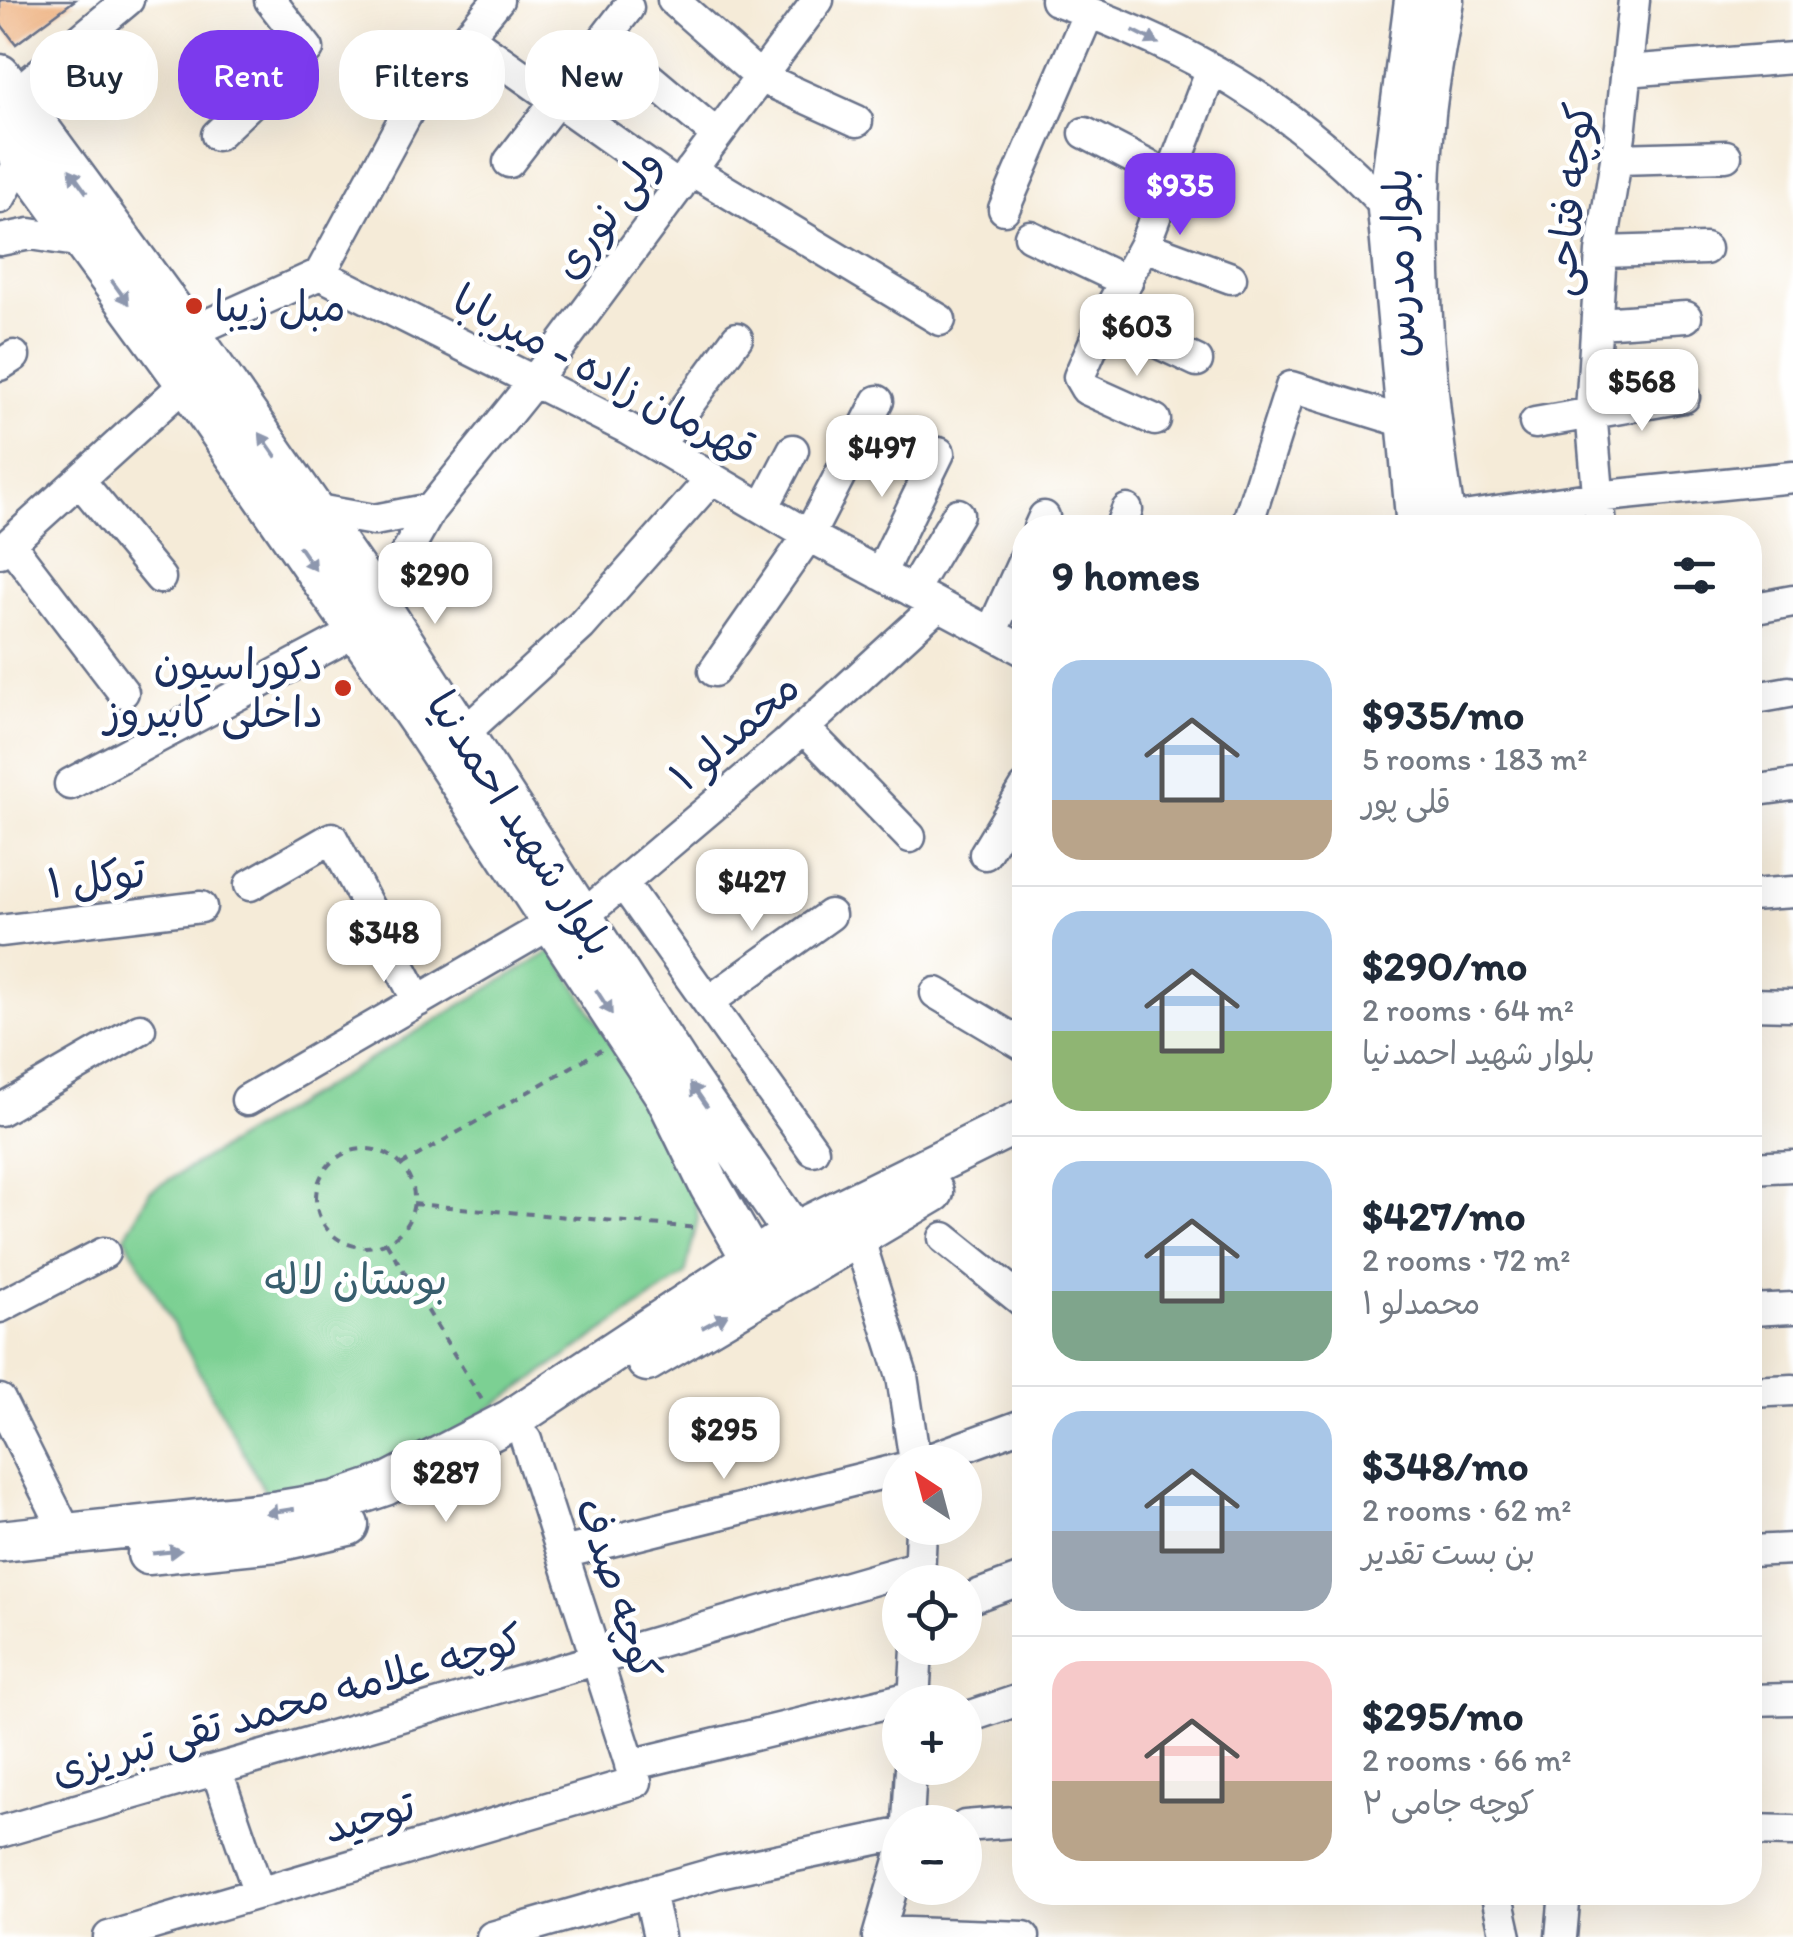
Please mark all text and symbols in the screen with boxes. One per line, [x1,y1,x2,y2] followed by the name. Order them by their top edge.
[1132,28,1161,45] one-way arrow
[30,30,158,120] chip: Buy
[178,30,319,120] chip: Rent
[339,30,505,120] chip: Filters
[525,30,659,120] chip: New
[1534,100,1607,299] street label: کوچه فتاحی
[541,138,674,290] street label: ولی نوری
[1121,153,1239,238] pin: $935
[1146,166,1214,204] text: $935
[68,168,88,194] one-way arrow
[1371,168,1426,358] street label: بلوار مدرس
[444,273,765,476] street label: قهرمان زاده - میربابا
[109,279,129,305] one-way arrow
[214,281,346,332] place label: مبل زیبا
[1078,294,1196,379] pin: $603
[183,295,205,317] marker: مبل زیبا
[1102,307,1172,345] text: $603
[1583,349,1701,434] pin: $568
[1608,362,1676,400] text: $568
[823,415,941,500] pin: $497
[848,428,916,466] text: $497
[259,431,278,458] one-way arrow
[376,542,494,627] pin: $290
[297,544,315,571] one-way arrow
[1667,548,1722,603] icon: filters
[1052,550,1200,601] text: 9 homes
[400,555,470,593] text: $290
[102,639,323,740] place label: دکوراسیون داخلی کابیروز
[659,661,811,803] street label: محمدلو ۱
[332,677,354,699] marker: دکوراسیون داخلی کابیروز
[416,681,625,965] street label: بلوار شهید احمدنیا
[1362,689,1525,740] text: $935/mo
[1132,700,1252,820] icon: home
[1362,740,1588,778] text: 5 rooms · 183 m²
[1362,783,1451,821] text: قلی پور
[44,846,149,909] street label: توکل ۱
[693,849,811,934] pin: $427
[718,862,786,900] text: $427
[325,900,443,985] pin: $348
[349,913,419,951] text: $348
[1362,940,1528,991] text: $290/mo
[1132,951,1252,1071] icon: home
[595,989,613,1016] one-way arrow
[1362,991,1574,1029] text: 2 rooms · 64 m²
[1362,1034,1595,1072] text: بلوار شهید احمدنیا
[689,1081,709,1108] one-way arrow
[1362,1190,1526,1241] text: $427/mo
[1132,1201,1252,1321] icon: home
[1362,1241,1570,1279] text: 2 rooms · 72 m²
[264,1254,448,1305] park label: بوستان لاله
[1362,1284,1480,1322] text: محمدلو ۱
[700,1312,729,1329] one-way arrow
[665,1397,783,1482] pin: $295
[691,1410,757,1448] text: $295
[387,1440,505,1525] pin: $287
[1362,1440,1529,1491] text: $348/mo
[882,1445,982,1545] north arrow
[882,1445,982,1905] map controls
[1132,1451,1252,1571] icon: home
[413,1453,479,1491] text: $287
[564,1491,672,1687] street label: کوچه صدف
[1362,1491,1571,1529] text: 2 rooms · 62 m²
[263,1504,295,1519] one-way arrow
[1362,1534,1535,1572] text: بن بست تقدیر
[151,1543,183,1559] one-way arrow
[882,1565,982,1665] button: locate
[45,1613,530,1798] street label: کوچه علامه محمد تقی تبریزی
[882,1685,982,1785] button: +
[1362,1690,1524,1741] text: $295/mo
[1132,1701,1252,1821] icon: home
[1362,1741,1572,1779] text: 2 rooms · 66 m²
[317,1779,422,1854] street label: توحید
[1362,1784,1535,1822] text: کوچه جامی ۲
[882,1805,982,1905] button: −

